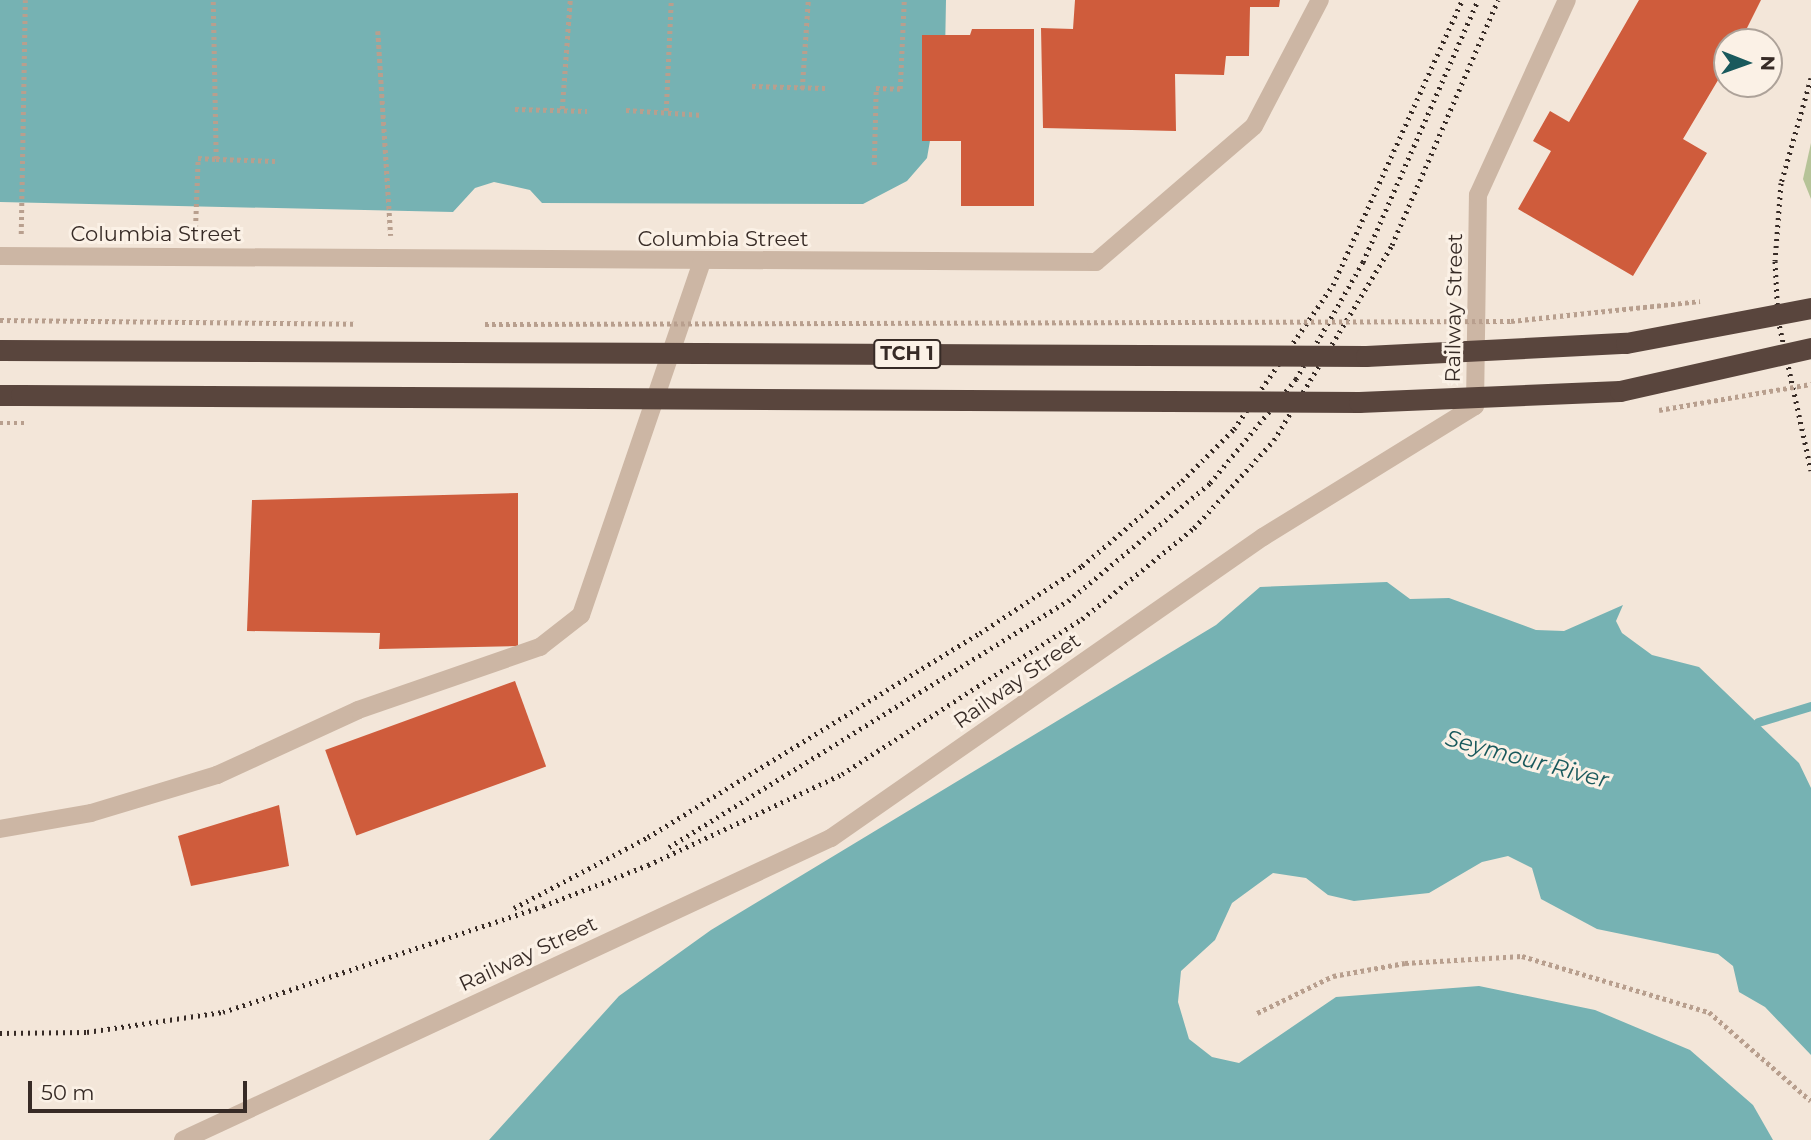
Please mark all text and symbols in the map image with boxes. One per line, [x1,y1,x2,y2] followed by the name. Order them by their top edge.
[1713,28,1783,98] north arrow
[1756,55,1779,71] text: N
[71,221,241,247] street label: Columbia Street
[638,226,808,252] street label: Columbia Street
[1440,233,1468,383] street label: Railway Street
[872,338,942,370] road number: TCH 1
[949,628,1085,734] street label: Railway Street
[1442,724,1612,794] water label: Seymour River
[455,911,601,997] street label: Railway Street
[32,1066,250,1110] scale bar
[41,1080,95,1105] text: 50 m

